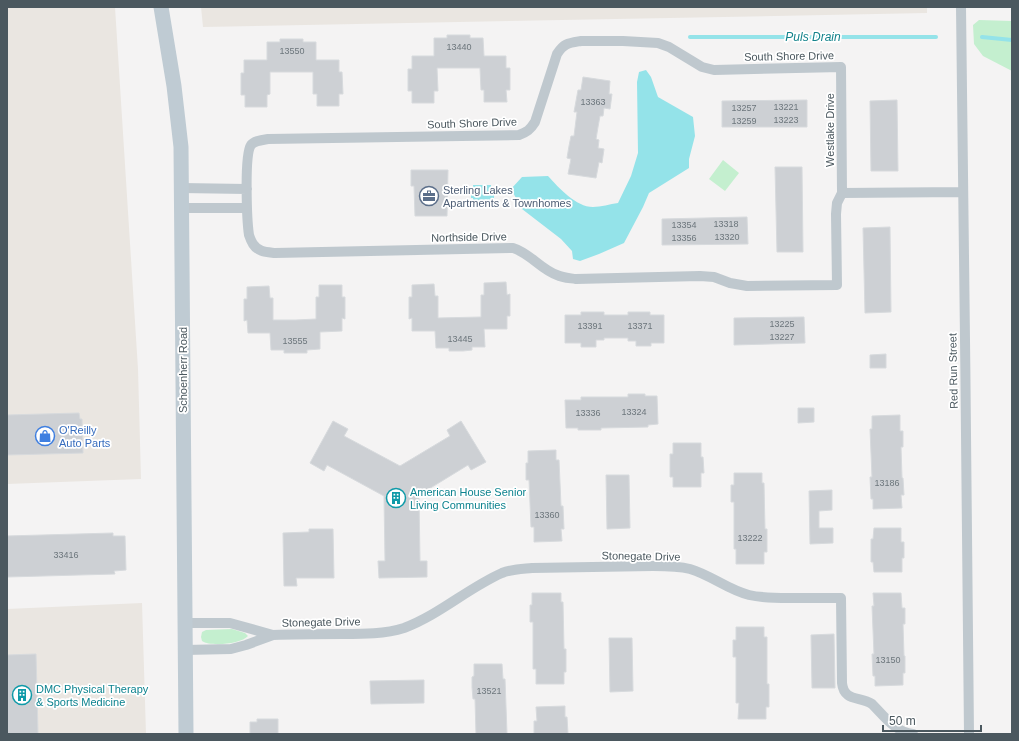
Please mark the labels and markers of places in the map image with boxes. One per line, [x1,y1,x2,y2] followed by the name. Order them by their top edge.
[443,184,572,209] place label: Sterling Lakes Apartments & Townhomes
[418,185,440,207] office icon: Sterling Lakes Apartments & Townhomes
[59,424,111,449] place label: O'Reilly Auto Parts
[34,425,56,447] shop icon: O'Reilly Auto Parts
[410,486,527,511] place label: American House Senior Living Communities
[385,487,407,509] building icon: American House Senior Living Communities
[36,683,149,708] place label: DMC Physical Therapy & Sports Medicine
[11,684,33,706] building icon: DMC Physical Therapy & Sports Medicine

